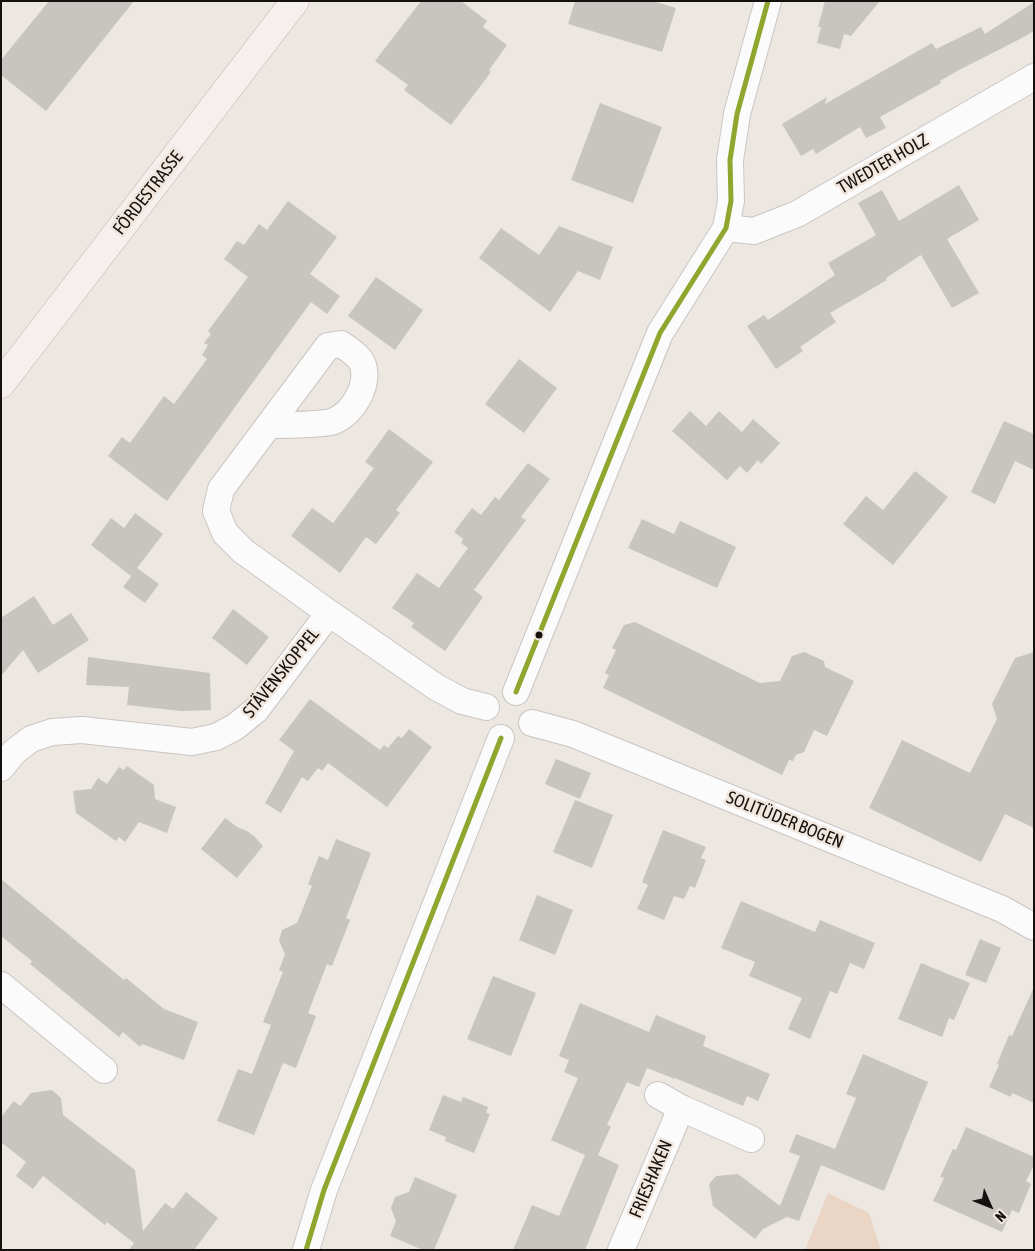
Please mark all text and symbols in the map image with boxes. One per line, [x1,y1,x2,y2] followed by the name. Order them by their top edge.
[834,129,932,199] street label: TWEDTER HOLZ
[109,147,187,239] street label: FÖRDESTRASSE
[238,624,324,722] street label: STÄVENSKOPPEL
[534,630,544,640] unlabelled marker
[723,787,847,853] street label: SOLITÜDER BOGEN
[625,1137,677,1221] street label: FRIESHAKEN
[965,1181,1015,1231] north arrow
[992,1208,1009,1225] text: N

